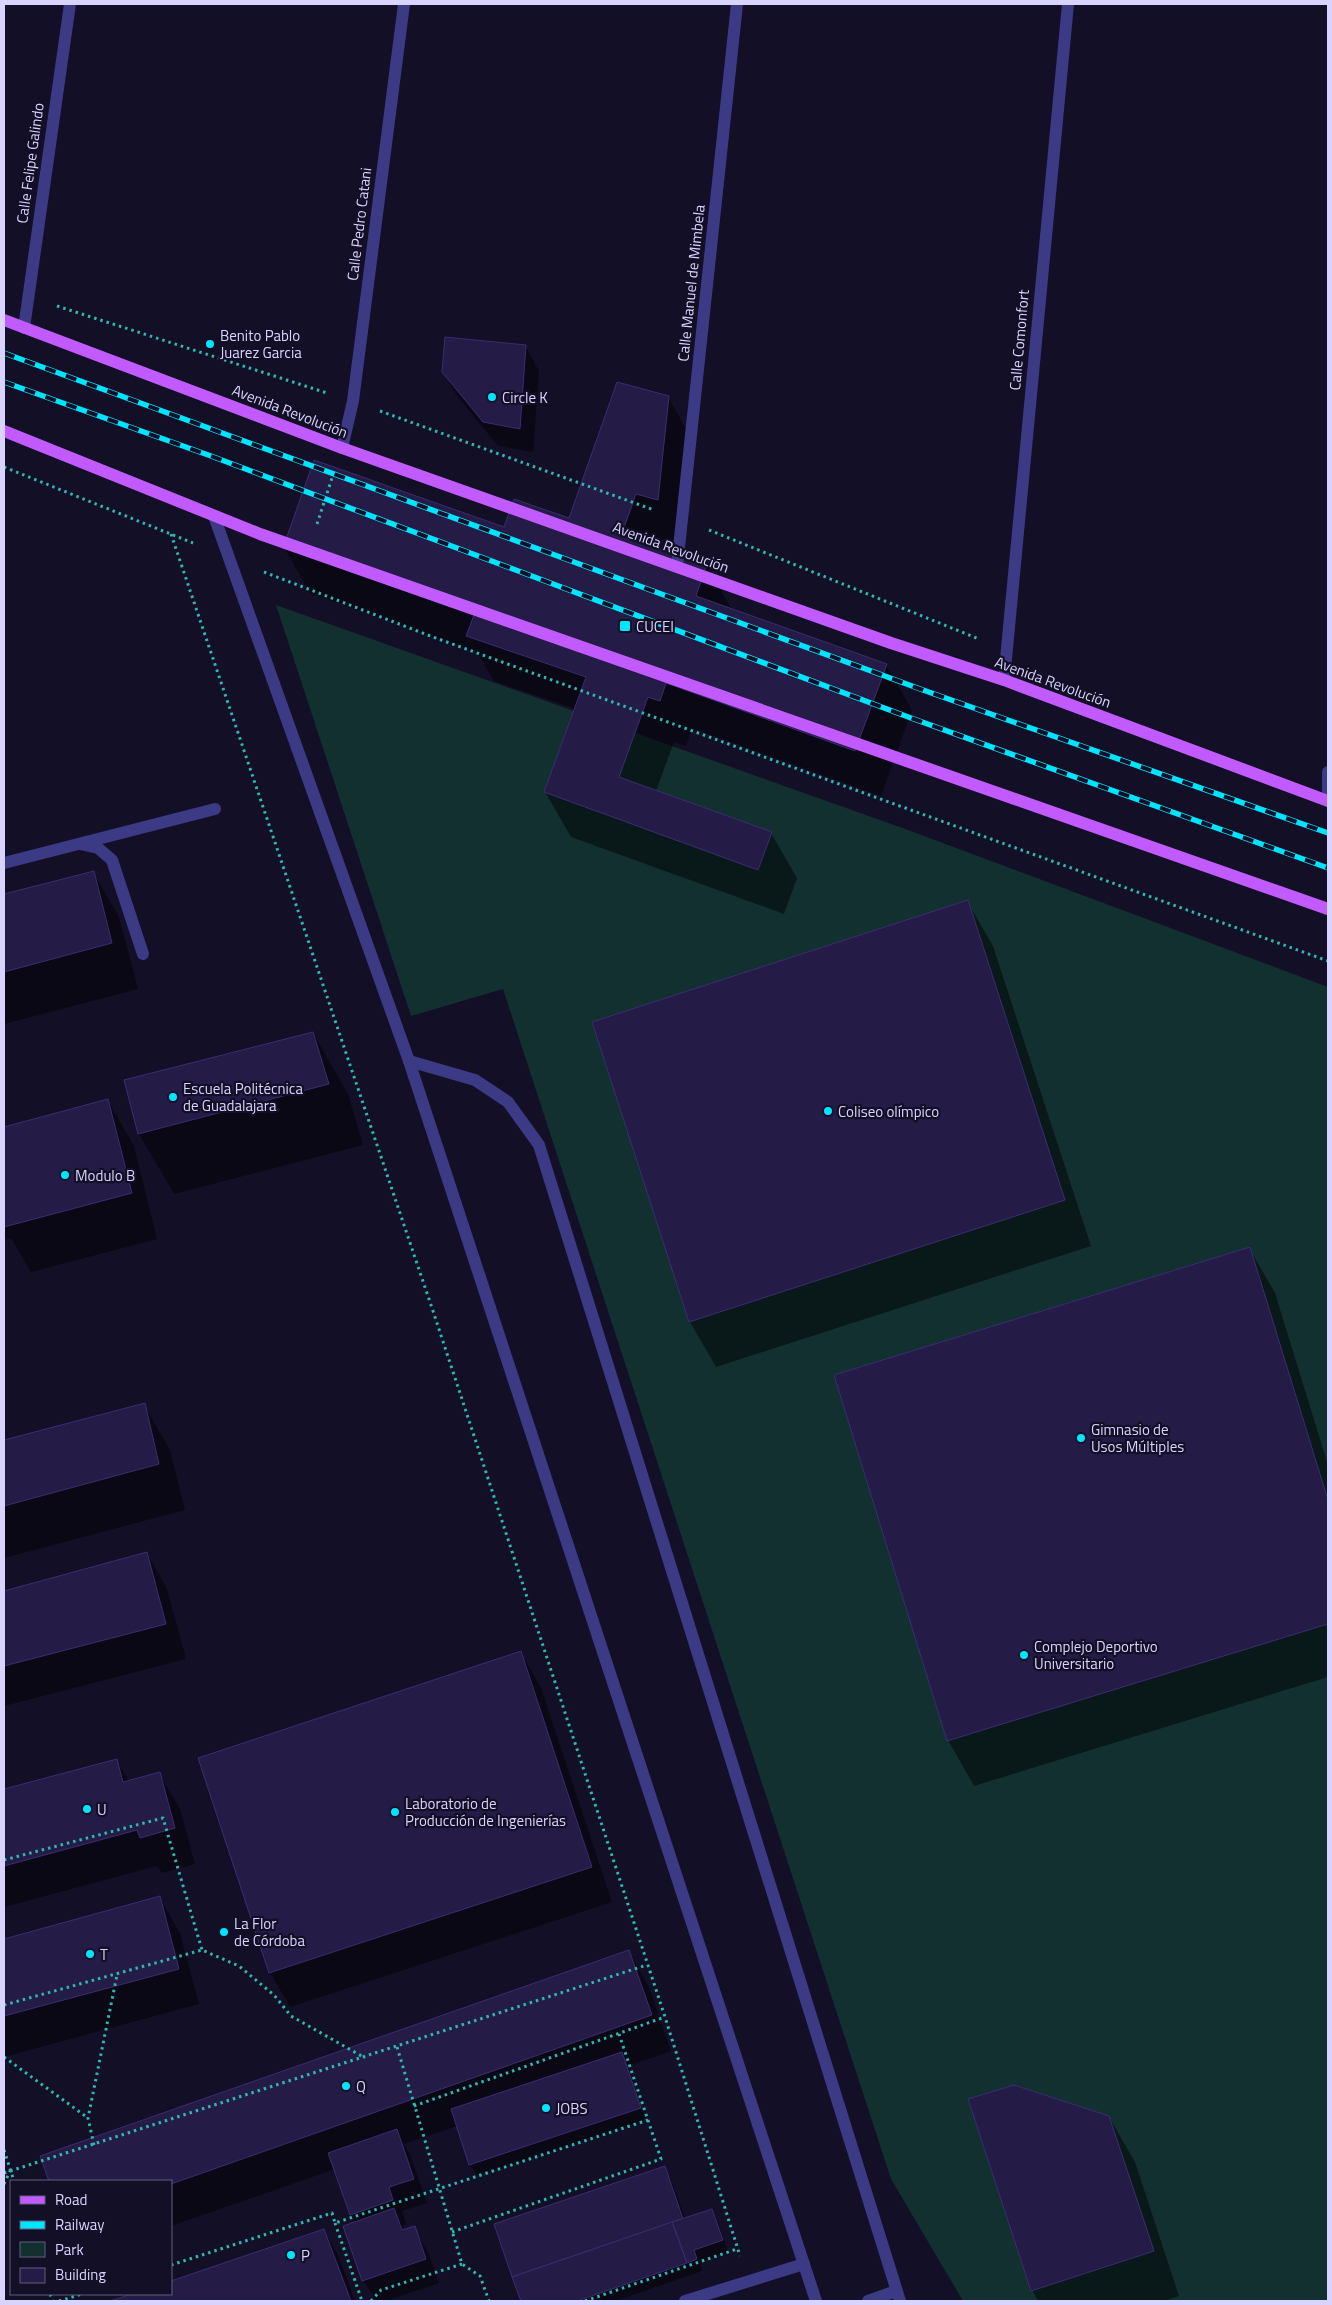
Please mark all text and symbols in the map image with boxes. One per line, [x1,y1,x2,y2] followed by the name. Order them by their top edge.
[10,101,50,225] street label: Calle Felipe Galindo
[341,166,377,282] street label: Calle Pedro Catani
[671,203,711,363] street label: Calle Manuel de Mimbela
[1003,288,1035,391] street label: Calle Comonfort
[220,324,302,364] place label: Benito Pablo Juarez Garcia
[204,338,216,350] marker: Benito Pablo Juarez Garcia
[229,378,351,444] street label: Avenida Revolución
[502,386,548,409] place label: Circle K
[486,391,498,403] marker: Circle K
[610,515,732,579] street label: Avenida Revolución
[636,615,674,638] place label: CUCEI
[618,619,632,633] marker: CUCEI
[992,650,1114,714] street label: Avenida Revolución
[183,1077,303,1117] place label: Escuela Politécnica de Guadalajara
[167,1091,179,1103] marker: Escuela Politécnica de Guadalajara
[838,1100,939,1123] place label: Coliseo olímpico
[822,1105,834,1117] marker: Coliseo olímpico
[75,1164,135,1187] place label: Modulo B
[59,1169,71,1181] marker: Modulo B
[1091,1418,1184,1458] place label: Gimnasio de Usos Múltiples
[1075,1432,1087,1444] marker: Gimnasio de Usos Múltiples
[1034,1635,1158,1675] place label: Complejo Deportivo Universitario
[1018,1649,1030,1661] marker: Complejo Deportivo Universitario
[405,1792,566,1832] place label: Laboratorio de Producción de Ingenierías
[97,1798,107,1821] place label: U
[81,1803,93,1815] marker: U
[389,1806,401,1818] marker: Laboratorio de Producción de Ingenierías
[234,1912,305,1952] place label: La Flor de Córdoba
[218,1926,230,1938] marker: La Flor de Córdoba
[100,1943,108,1966] place label: T
[84,1948,96,1960] marker: T
[356,2075,366,2098] place label: Q
[340,2080,352,2092] marker: Q
[556,2097,588,2120] place label: JOBS
[540,2102,552,2114] marker: JOBS
[10,2180,172,2295] legend
[55,2188,87,2211] text: Road
[55,2213,105,2236] text: Railway
[55,2238,84,2261] text: Park
[301,2244,310,2267] place label: P
[285,2249,297,2261] marker: P
[55,2263,106,2286] text: Building

